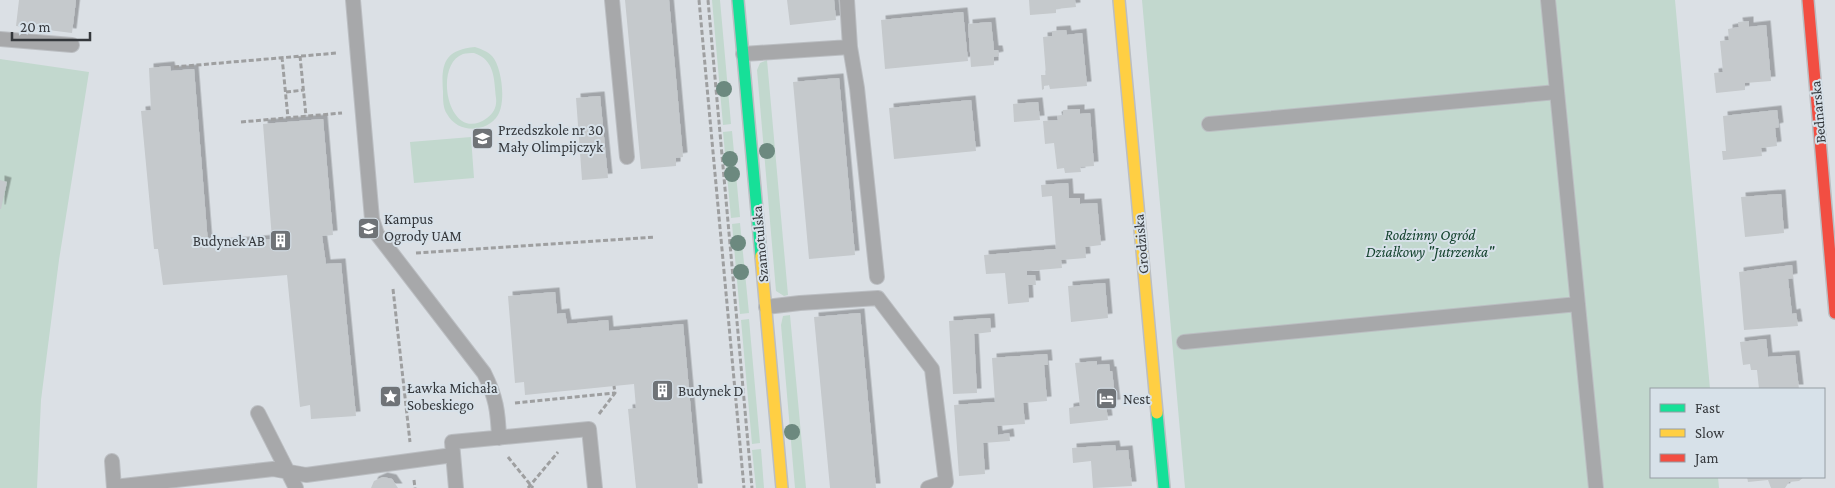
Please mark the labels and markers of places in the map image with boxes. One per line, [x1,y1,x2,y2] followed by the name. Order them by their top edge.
[498,122,604,156] place label: Przedszkole nr 30 Mały Olimpijczyk
[470,127,494,151] school or university icon: Przedszkole nr 30 Mały Olimpijczyk
[384,211,462,245] place label: Kampus Ogrody UAM
[356,216,380,240] school or university icon: Kampus Ogrody UAM
[269,229,293,253] building icon: Budynek AB
[193,233,265,250] place label: Budynek AB
[650,379,674,403] building icon: Budynek D
[407,380,498,414] place label: Ławka Michała Sobeskiego
[678,383,744,400] place label: Budynek D
[379,385,403,409] place icon: Ławka Michała Sobeskiego
[1095,387,1119,411] hotel icon: Nest
[1123,391,1151,407] place label: Nest

